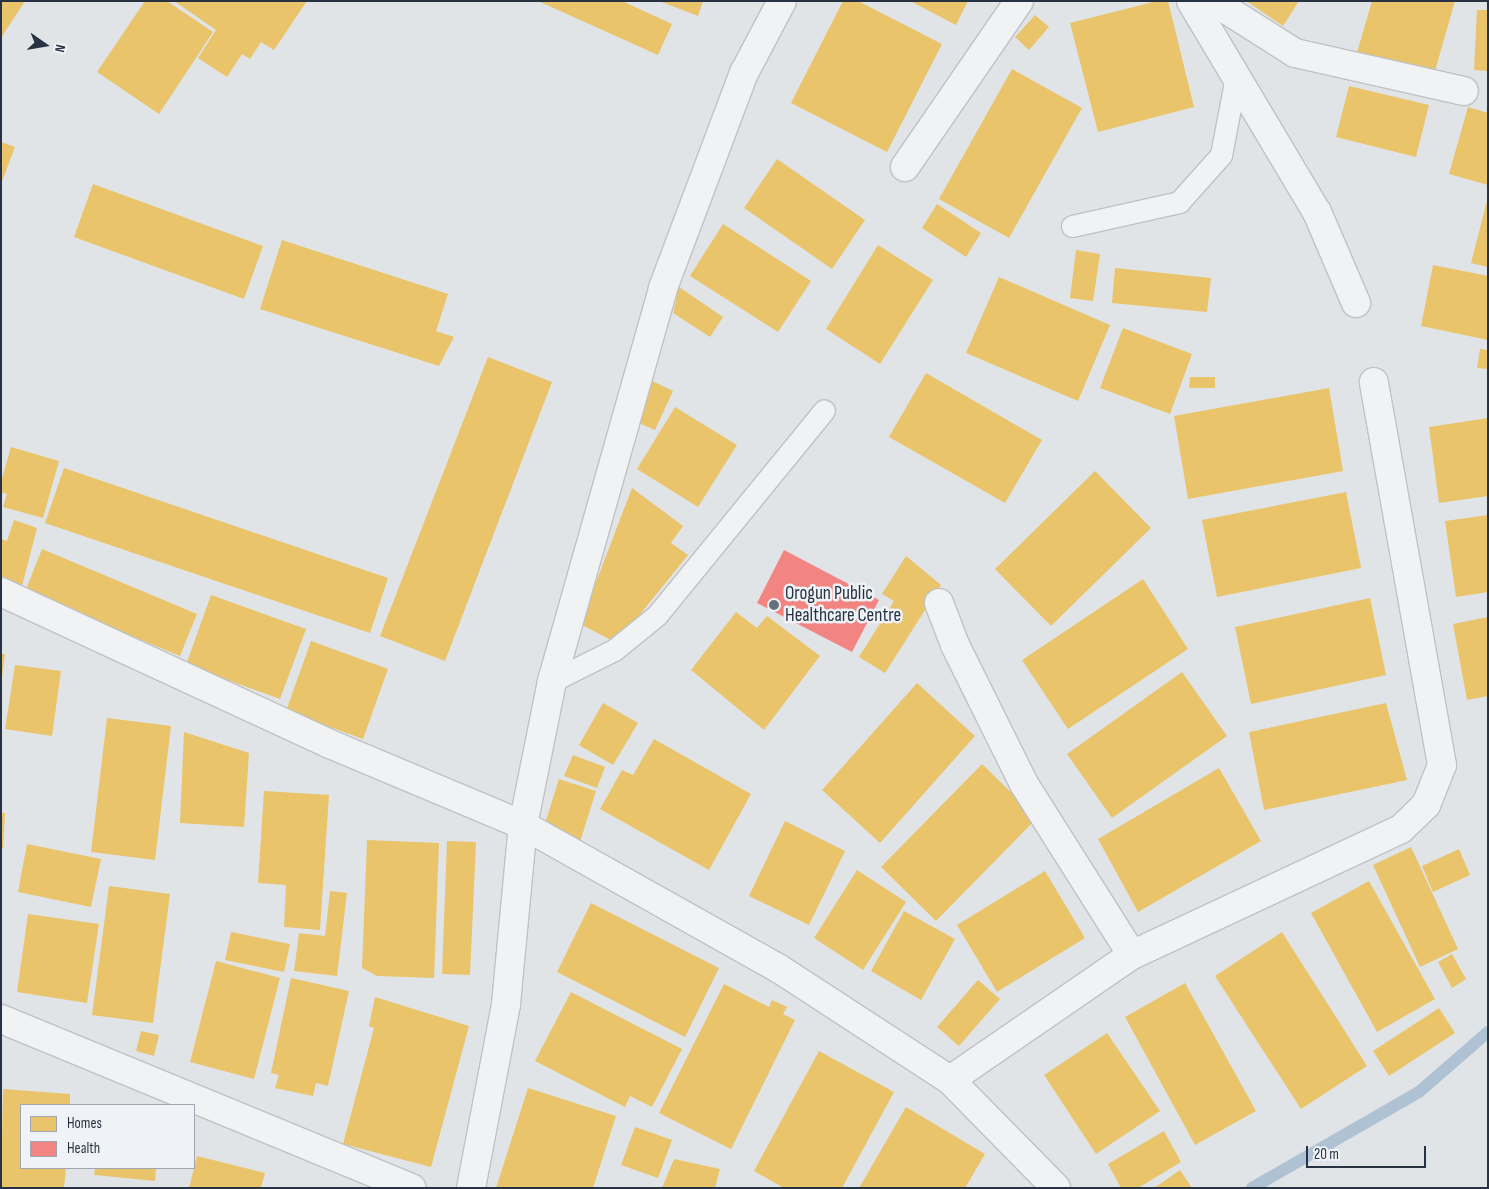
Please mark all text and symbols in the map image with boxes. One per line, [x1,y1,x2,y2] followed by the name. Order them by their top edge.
[20,20,70,70] north arrow
[51,43,69,54] text: N
[785,583,901,627] place label: Orogun Public Healthcare Centre
[767,598,781,612] marker: Orogun Public Healthcare Centre
[20,1104,195,1169] legend
[67,1114,102,1133] text: Homes
[1309,1136,1429,1168] scale bar
[67,1139,100,1158] text: Health
[1314,1145,1339,1164] text: 20 m

